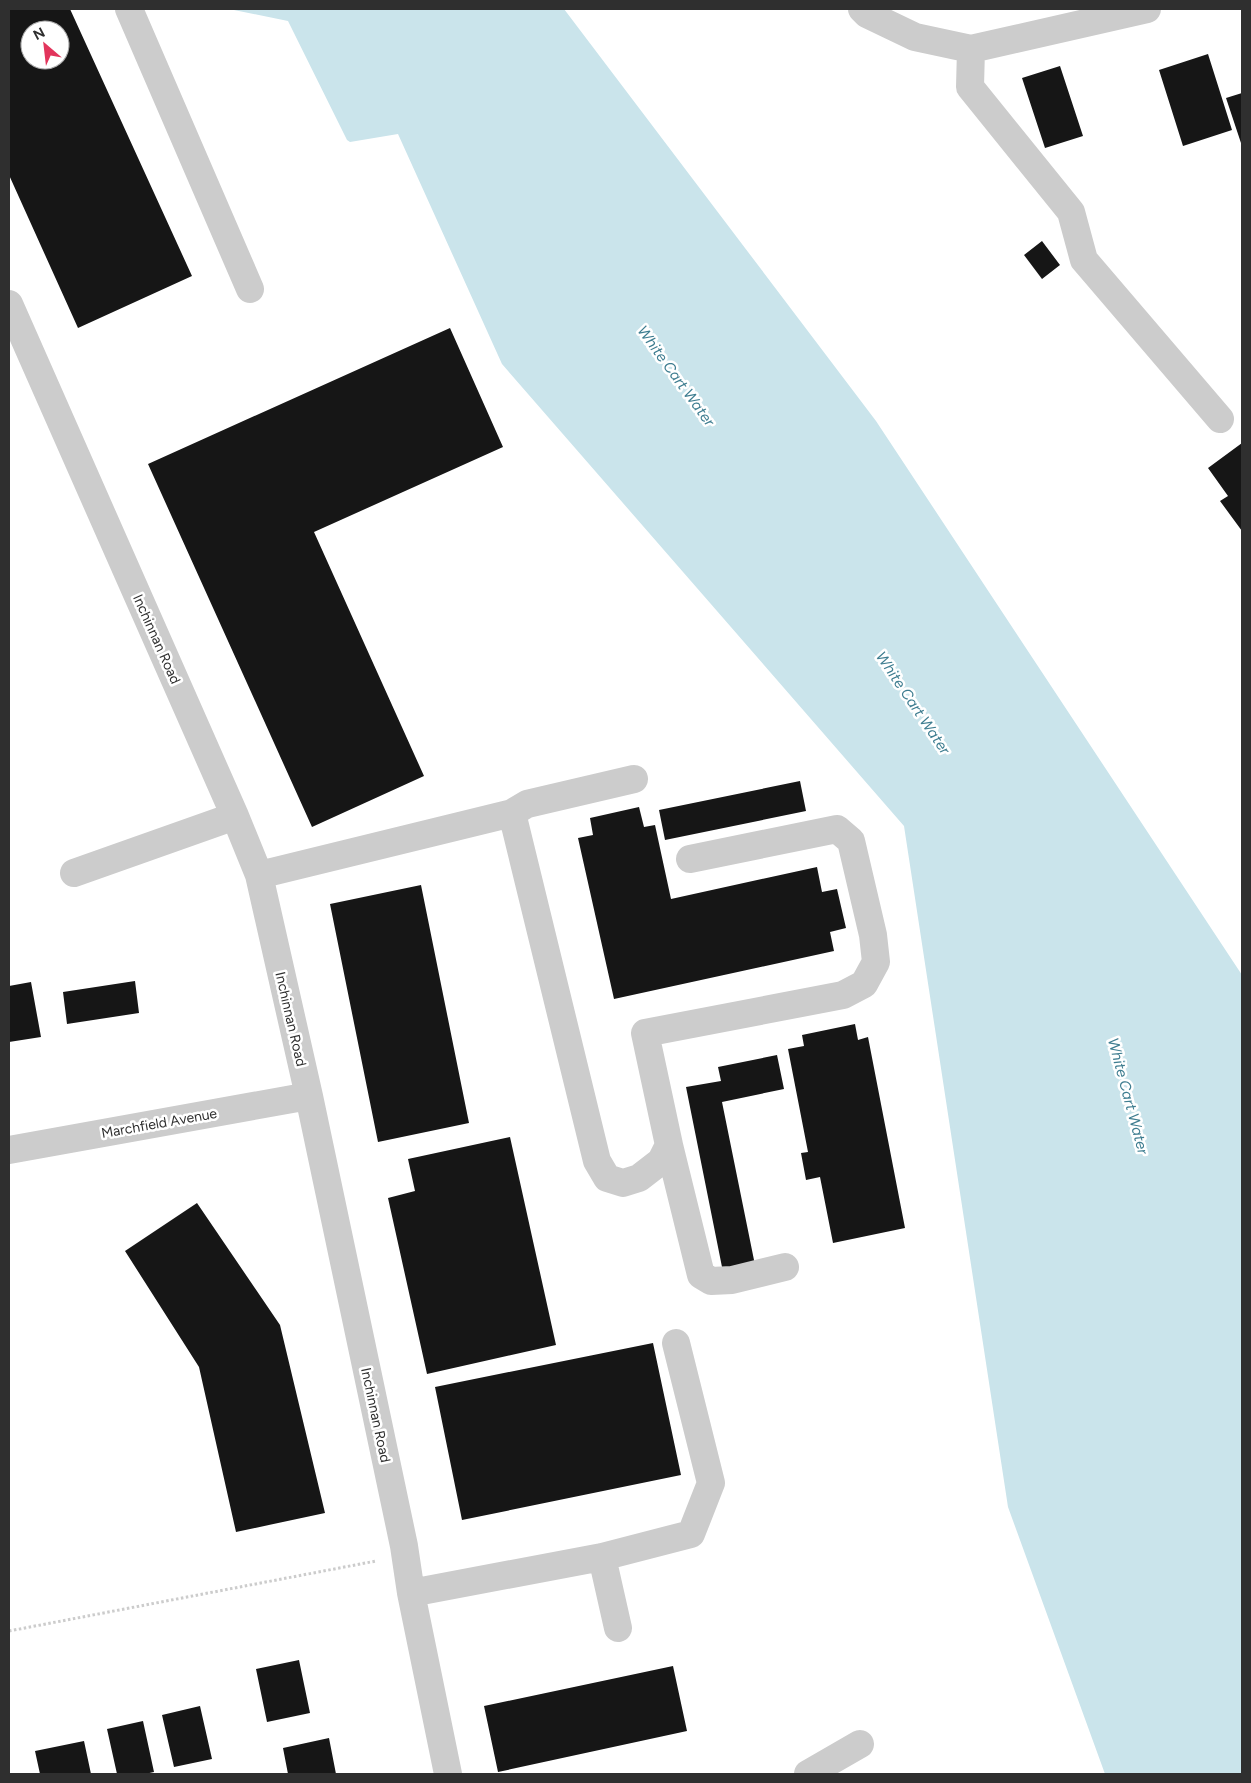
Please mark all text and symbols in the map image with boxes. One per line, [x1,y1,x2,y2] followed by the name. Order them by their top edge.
[20,20,70,70] north arrow
[30,24,48,44] text: N
[633,322,719,430] water label: White Cart Water
[129,592,184,687] street label: Inchinnan Road
[872,648,954,758] water label: White Cart Water
[271,970,310,1068] street label: Inchinnan Road
[1104,1036,1152,1157] water label: White Cart Water
[100,1105,219,1142] street label: Marchfield Avenue
[357,1366,394,1464] street label: Inchinnan Road

